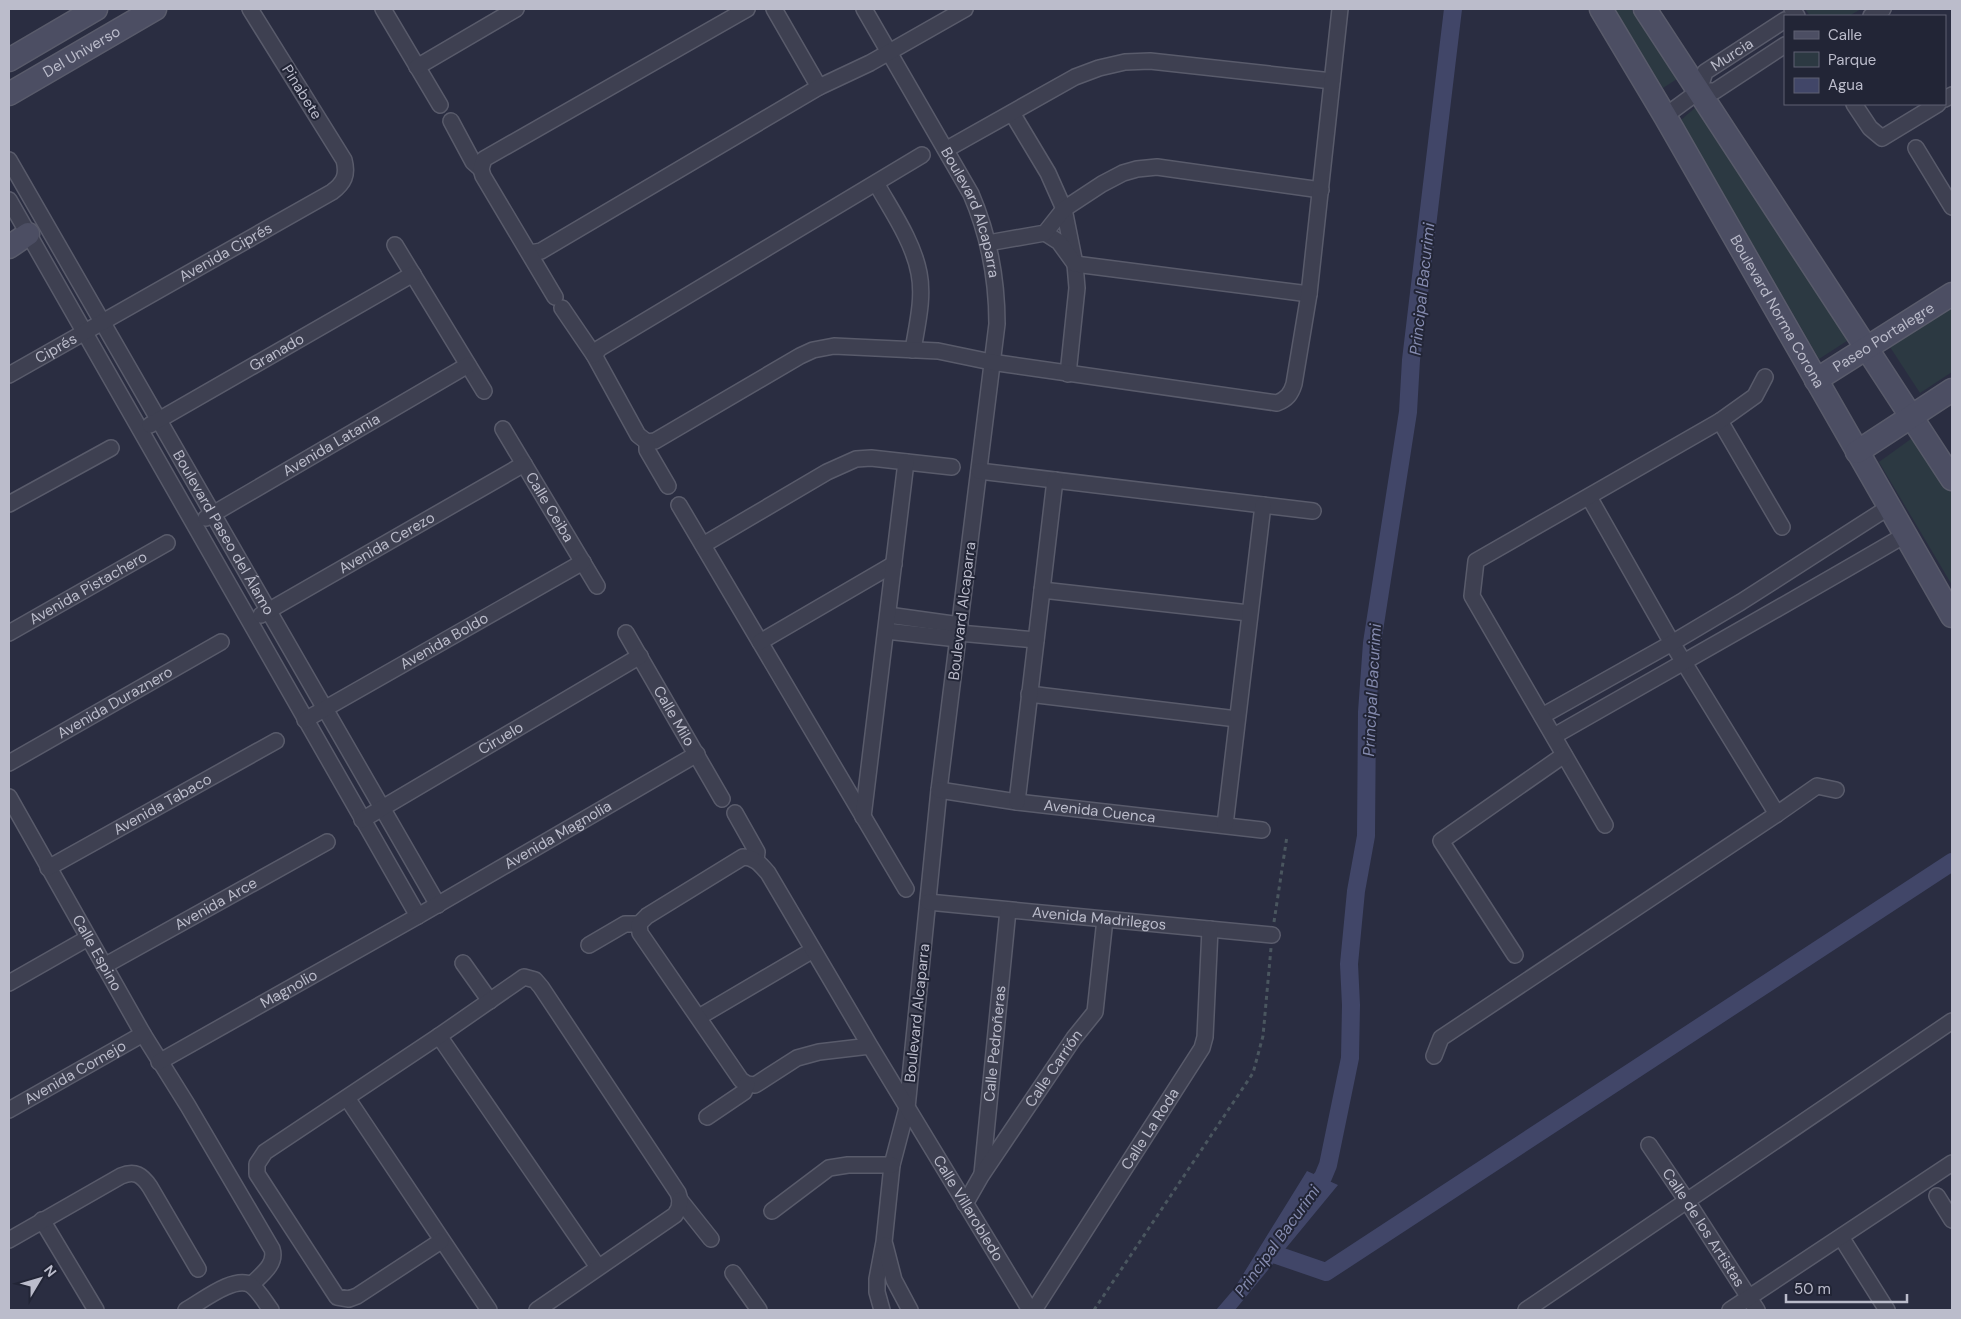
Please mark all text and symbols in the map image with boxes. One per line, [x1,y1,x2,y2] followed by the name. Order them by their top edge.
[1784,15,1946,105] legend
[39,21,124,82] street label: Del Universo
[1828,25,1862,45] text: Calle
[1707,33,1757,76] street label: Murcia
[1828,50,1876,70] text: Parque
[277,61,327,123] street label: Pinabete
[1828,75,1863,95] text: Agua
[936,144,1004,279] street label: Boulevard Alcaparra
[175,218,276,287] street label: Avenida Ciprés
[1405,221,1440,356] water label: Principal Bacurimi
[1725,231,1829,392] street label: Boulevard Norma Corona
[1829,298,1938,377] street label: Paseo Portalegre
[31,329,81,368] street label: Ciprés
[246,329,308,376] street label: Granado
[279,409,383,481] street label: Avenida Latania
[168,447,279,619] street label: Boulevard Paseo del Álamo
[521,468,579,546] street label: Calle Ceiba
[335,507,439,578] street label: Avenida Cerezo
[944,541,980,681] street label: Boulevard Alcaparra
[26,546,151,629] street label: Avenida Pistachero
[396,608,492,674] street label: Avenida Boldo
[1358,622,1386,757] water label: Principal Bacurimi
[54,662,176,743] street label: Avenida Duraznero
[649,682,699,750] street label: Calle Milo
[474,717,527,759] street label: Ciruelo
[110,769,215,840] street label: Avenida Tabaco
[1043,795,1157,828] street label: Avenida Cuenca
[501,796,615,874] street label: Avenida Magnolia
[171,873,261,935] street label: Avenida Arce
[1031,902,1167,935] street label: Avenida Madrilegos
[68,911,127,995] street label: Calle Espino
[900,943,934,1083] street label: Boulevard Alcaparra
[257,965,321,1013] street label: Magnolio
[979,984,1011,1103] street label: Calle Pedroñeras
[1020,1025,1087,1111] street label: Calle Carrión
[21,1036,130,1109] street label: Avenida Cornejo
[1116,1084,1184,1174] street label: Calle La Roda
[929,1151,1008,1265] street label: Calle Villarobledo
[1658,1164,1750,1291] street label: Calle de los Artistas
[1229,1180,1325,1301] water label: Principal Bacurimi
[15,1254,65,1304] north arrow
[40,1261,60,1281] text: N
[1786,1272,1907,1304] scale bar
[1794,1279,1831,1299] text: 50 m

